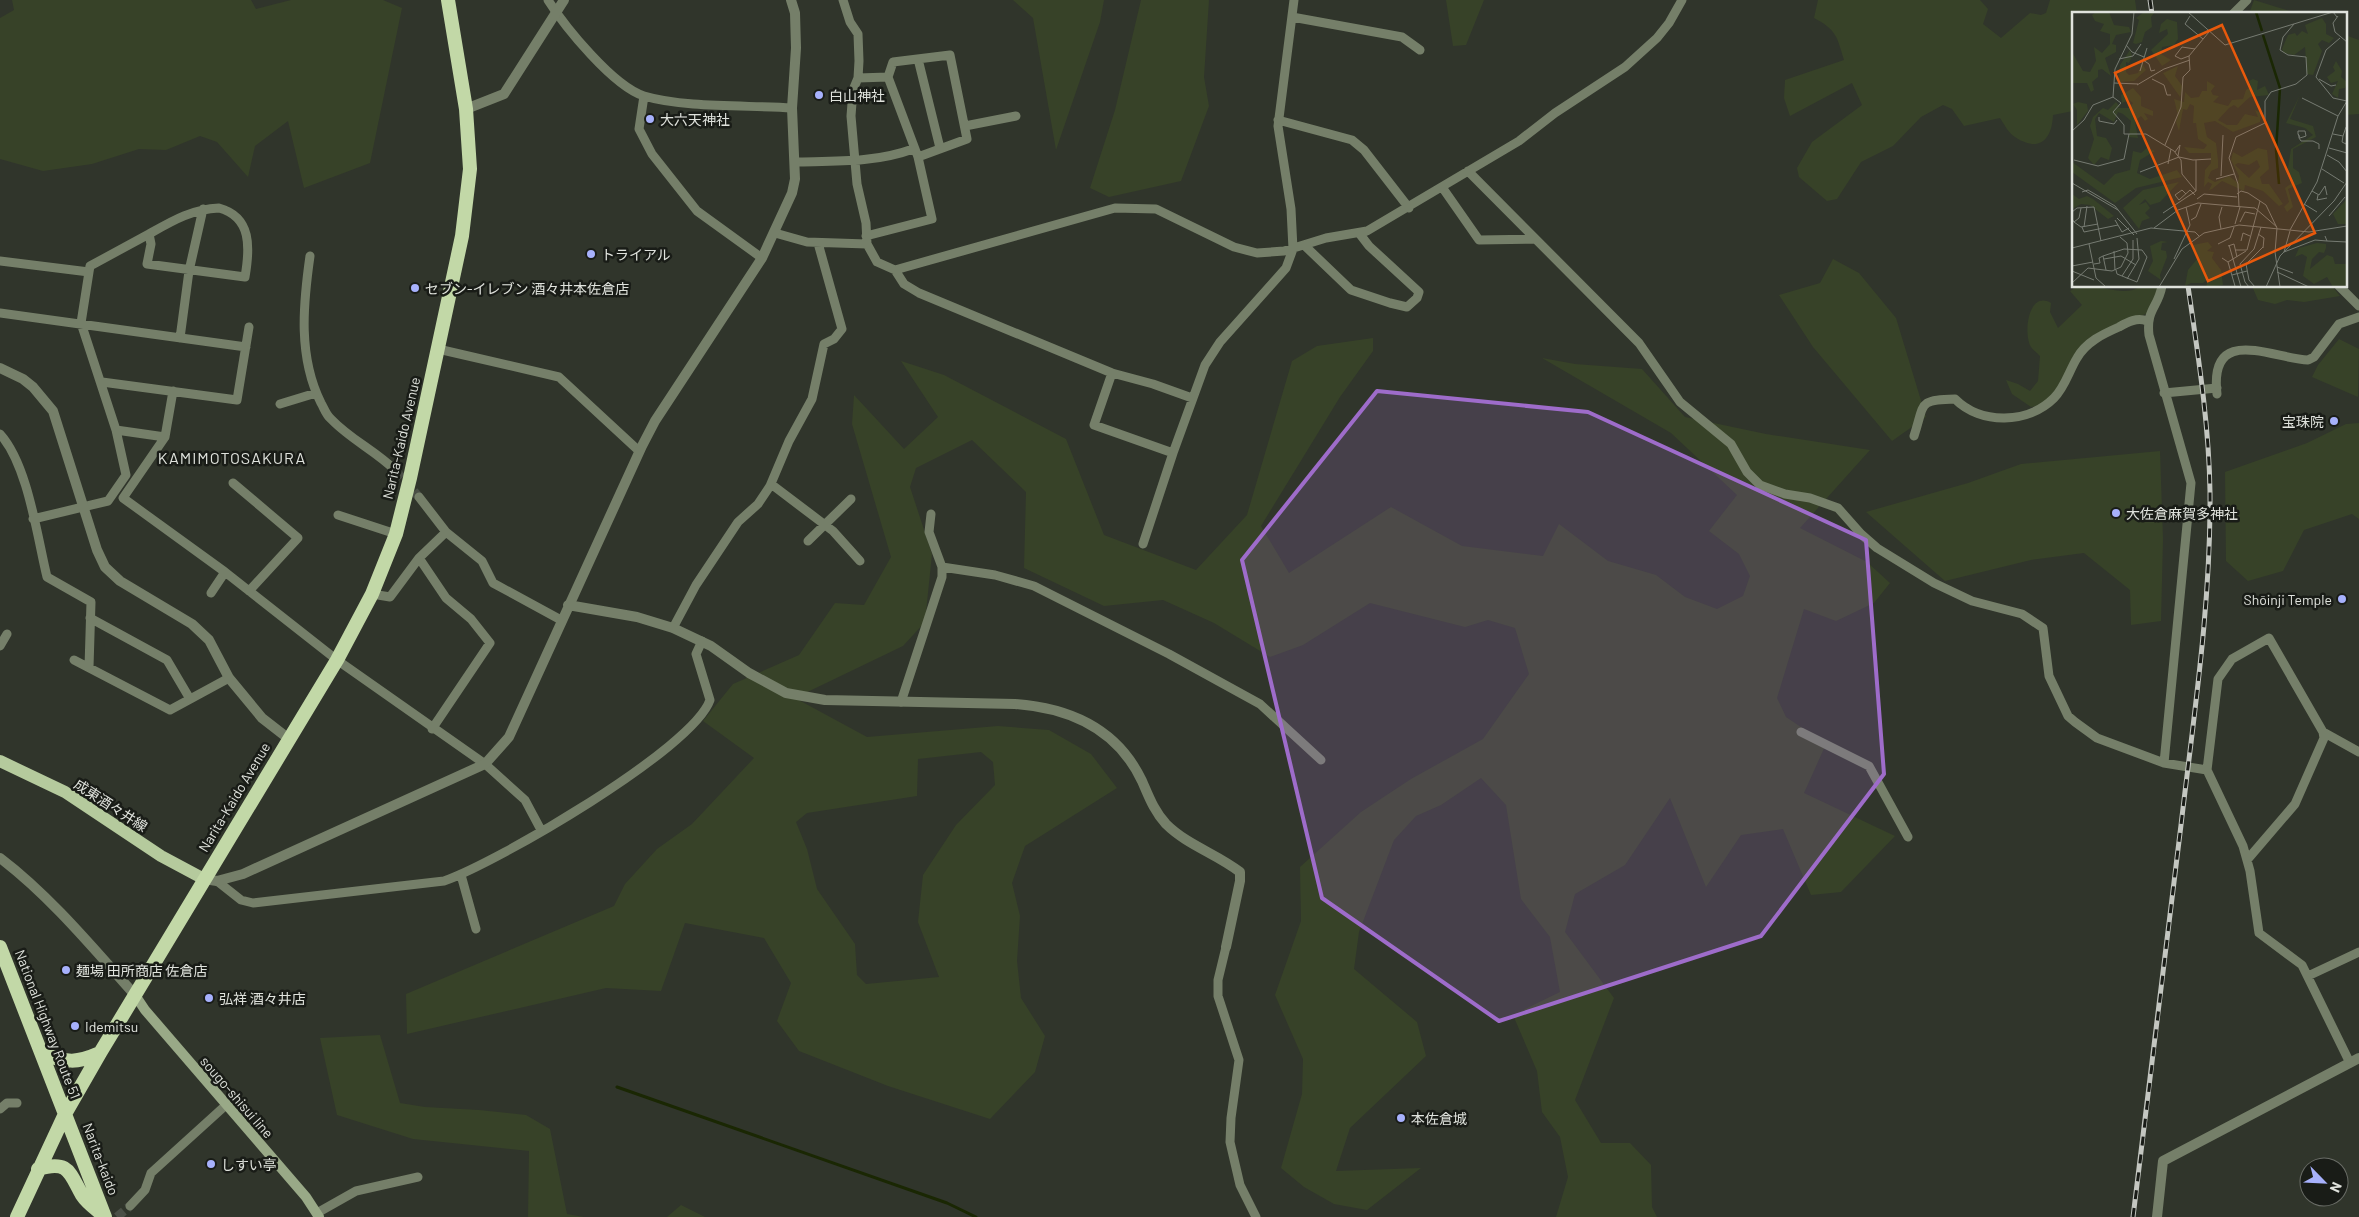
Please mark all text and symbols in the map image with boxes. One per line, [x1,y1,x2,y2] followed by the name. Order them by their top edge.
[2072,12,2346,288] inset map
[829,87,885,104] place label: 白山神社
[813,89,825,101] marker: 白山神社
[660,111,730,128] place label: 大六天神社
[644,113,656,125] marker: 大六天神社
[601,246,671,263] place label: トライアル
[585,248,597,260] marker: トライアル
[425,280,629,297] place label: セブン-イレブン 酒々井本佐倉店
[409,282,421,294] marker: セブン-イレブン 酒々井本佐倉店
[379,375,423,501] street label: Narita-Kaido Avenue
[2282,413,2324,430] place label: 宝珠院
[2328,415,2340,427] marker: 宝珠院
[158,448,306,467] district label: KAMIMOTOSAKURA
[2126,505,2238,522] place label: 大佐倉麻賀多神社
[2110,507,2122,519] marker: 大佐倉麻賀多神社
[2244,591,2332,608] place label: Shōinji Temple
[2336,593,2348,605] marker: Shōinji Temple
[195,739,273,855] street label: Narita-Kaido Avenue
[71,775,151,835] street label: 成東酒々井線
[12,947,84,1101] street label: National Highway Route 51
[76,962,208,979] place label: 麺場 田所商店 佐倉店
[60,964,72,976] marker: 麺場 田所商店 佐倉店
[219,990,306,1007] place label: 弘祥 酒々井店
[203,992,215,1004] marker: 弘祥 酒々井店
[85,1018,138,1035] place label: Idemitsu
[69,1020,81,1032] marker: Idemitsu
[197,1053,277,1141] street label: sougo-shisui line
[1411,1110,1467,1127] place label: 本佐倉城
[1395,1112,1407,1124] marker: 本佐倉城
[79,1121,123,1197] street label: Narita-kaido
[221,1156,277,1173] place label: しすい亭
[2299,1157,2349,1207] north arrow
[205,1158,217,1170] marker: しすい亭
[2327,1180,2346,1195] text: N

